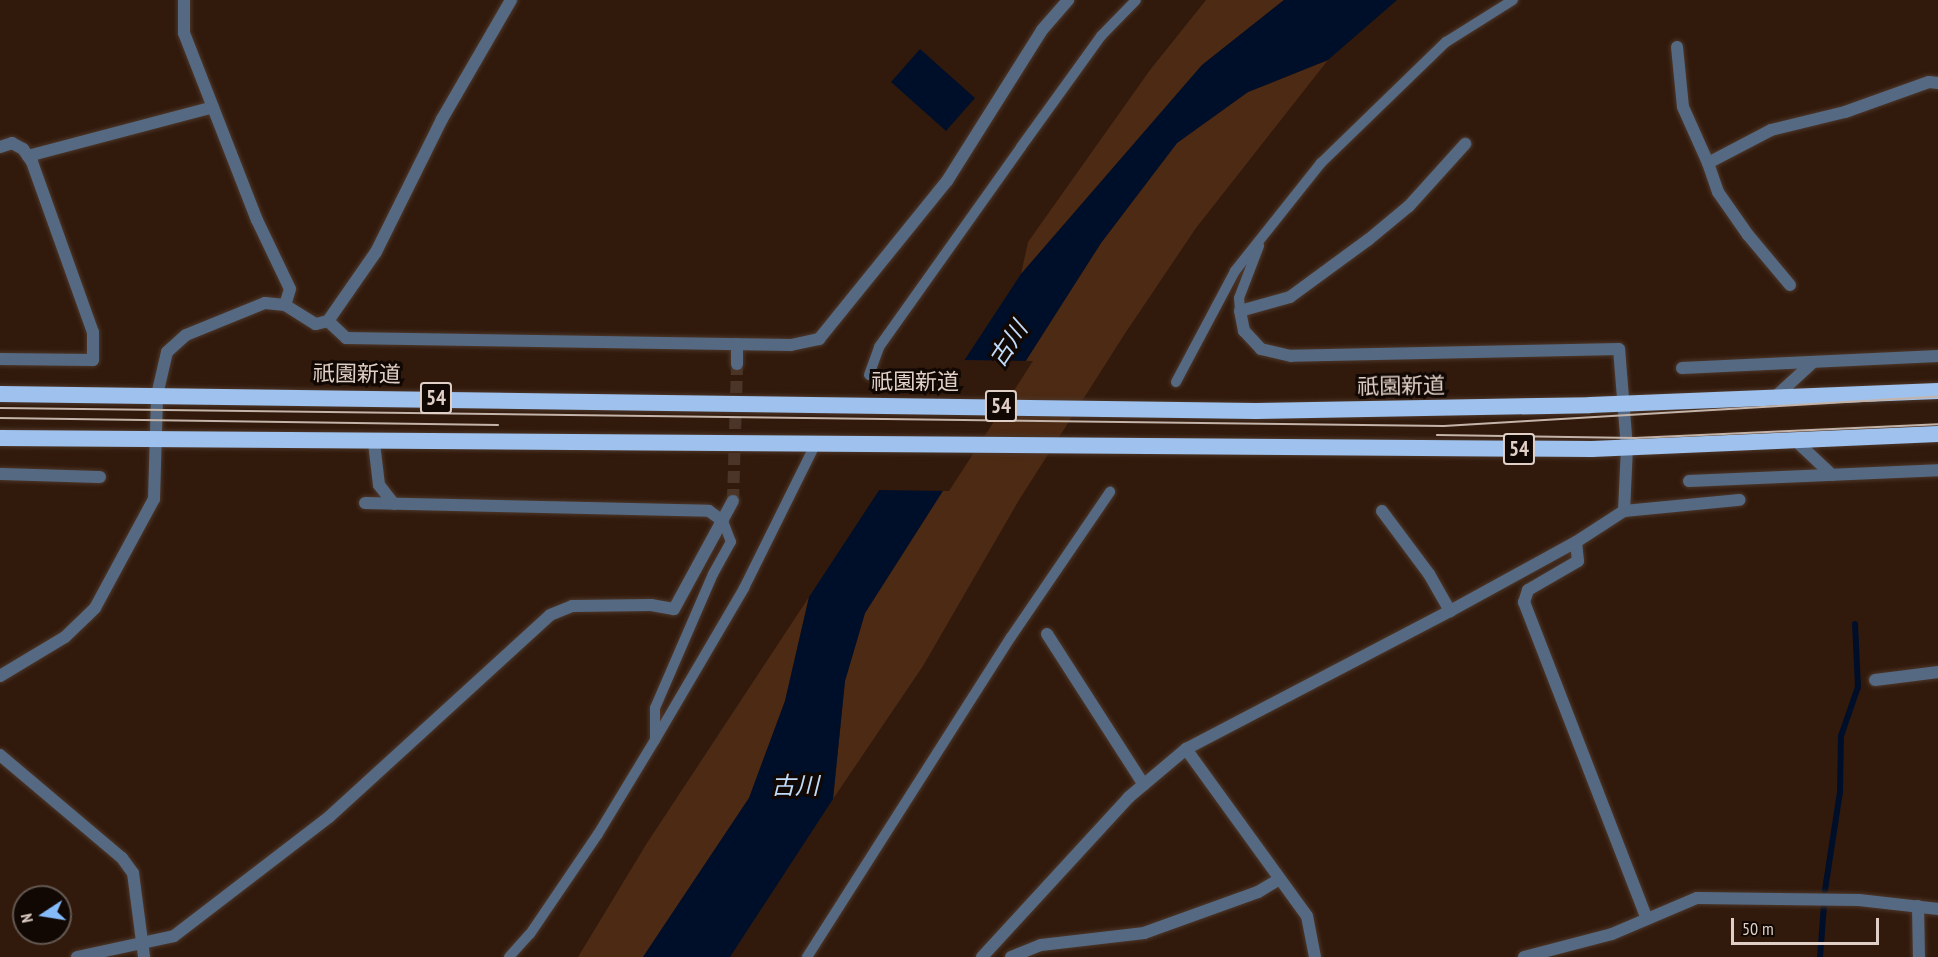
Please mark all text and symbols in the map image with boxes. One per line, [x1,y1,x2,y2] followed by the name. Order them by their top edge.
[983,316,1033,372] water label: 古川
[313,360,401,388] street label: 祇園新道
[871,369,959,395] street label: 祇園新道
[1357,372,1445,400] street label: 祇園新道
[420,380,452,416] road number: 54
[984,388,1018,424] road number: 54
[1502,431,1536,467] road number: 54
[771,772,819,800] water label: 古川
[12,885,72,945] north arrow
[1734,906,1882,944] scale bar
[16,912,37,925] text: N
[1742,917,1774,940] text: 50 m

